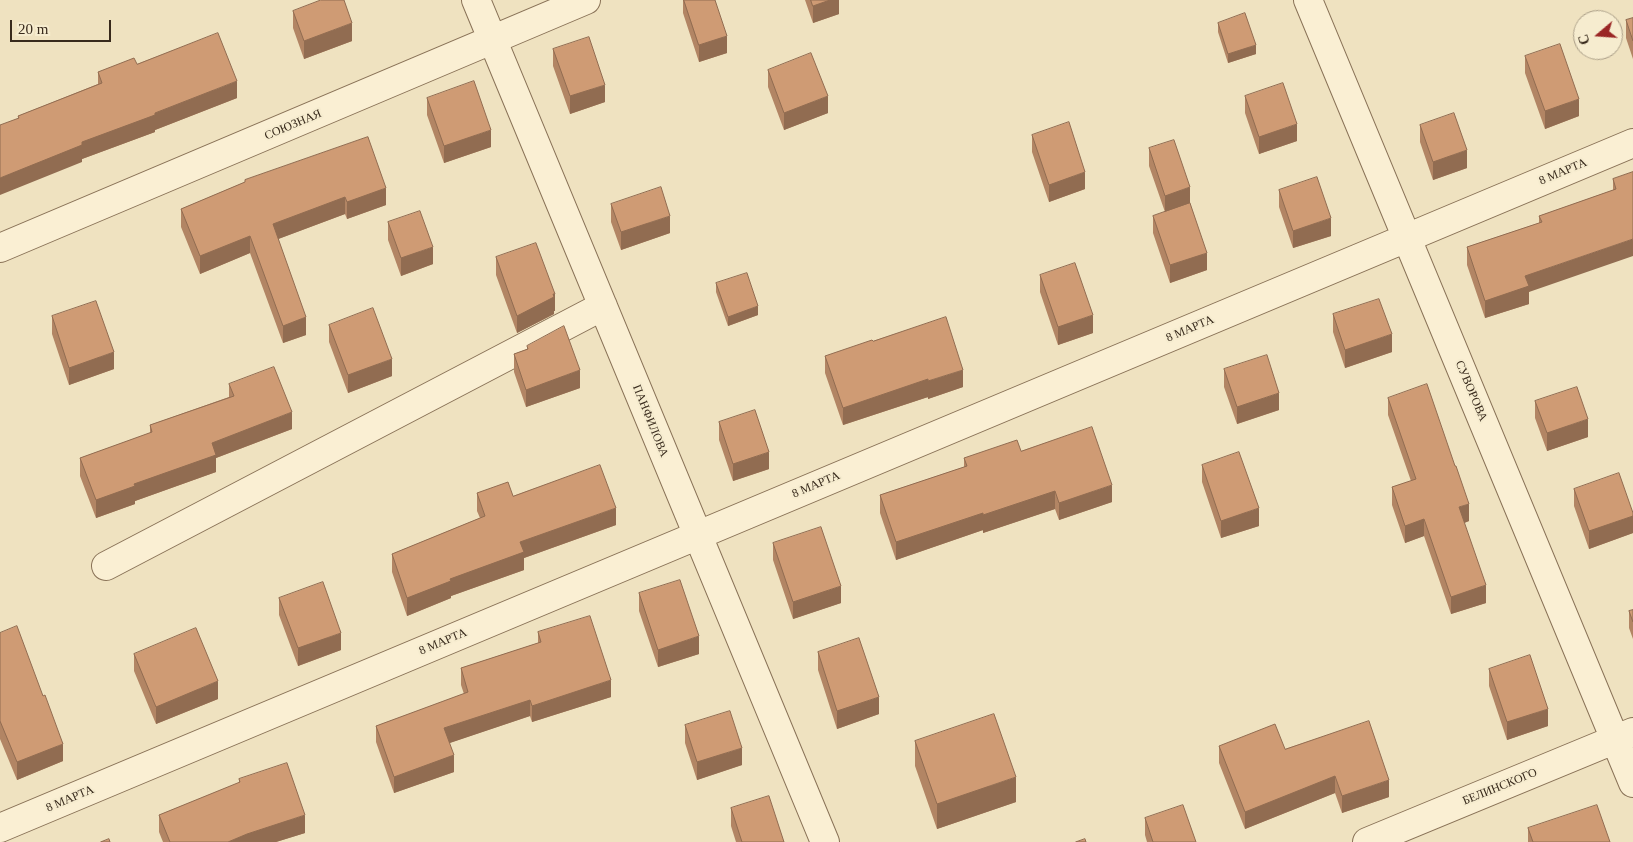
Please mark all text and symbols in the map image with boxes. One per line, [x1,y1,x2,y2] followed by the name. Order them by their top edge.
[12,10,114,42] scale bar
[1573,10,1623,60] north arrow
[18,21,48,37] text: 20 m
[1576,32,1593,47] text: С
[262,107,324,143] street label: СОЮЗНАЯ
[1537,155,1589,189] street label: 8 МАРТА
[1164,312,1216,346] street label: 8 МАРТА
[1452,359,1490,423] street label: СУВОРОВА
[629,383,671,459] street label: ПАНФИЛОВА
[790,468,842,502] street label: 8 МАРТА
[417,625,469,659] street label: 8 МАРТА
[1461,765,1539,809] street label: БЕЛИНСКОГО
[44,782,96,816] street label: 8 МАРТА

